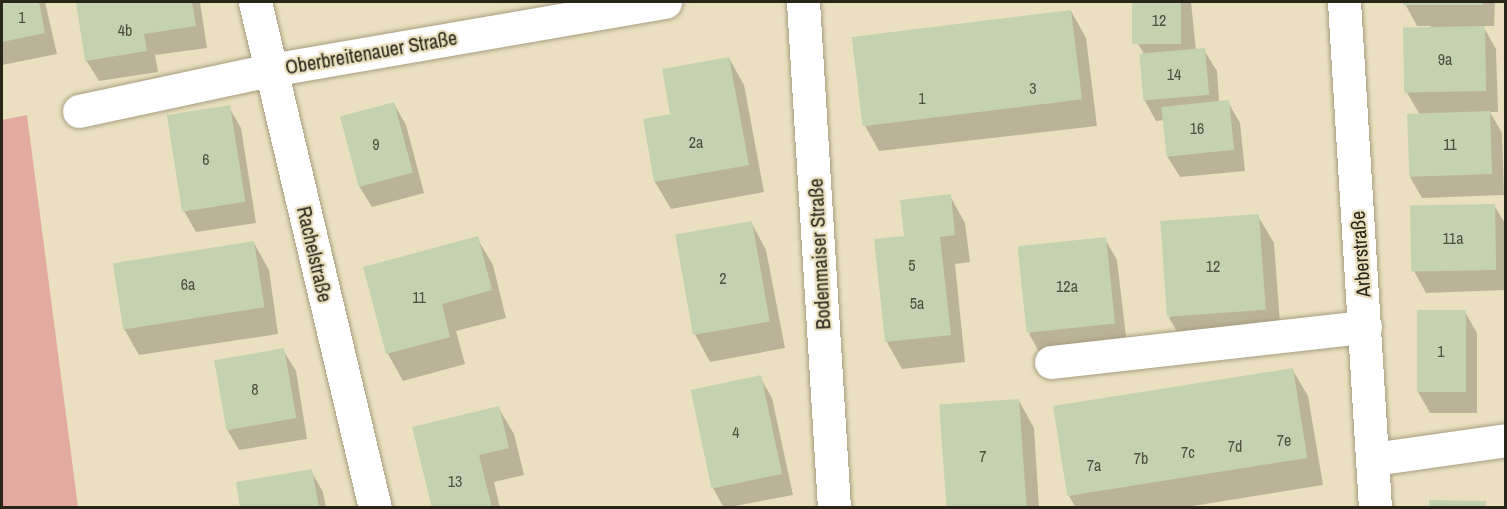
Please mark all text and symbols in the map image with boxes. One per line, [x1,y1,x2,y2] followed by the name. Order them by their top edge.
[18,7,26,27] house number: 1
[1152,10,1166,30] house number: 12
[118,20,132,40] house number: 4b
[283,25,459,79] street label: Oberbreitenauer Straße
[1438,49,1452,69] house number: 9a
[1167,64,1181,84] house number: 14
[1029,78,1037,98] house number: 3
[918,88,926,108] house number: 1
[1190,118,1204,138] house number: 16
[689,132,703,152] house number: 2a
[372,134,380,154] house number: 9
[1443,134,1457,154] house number: 11
[202,149,210,169] house number: 6
[803,178,835,330] street label: Bodenmaiser Straße
[292,204,338,304] street label: Rachelstraße
[1345,210,1375,298] street label: Arberstraße
[1443,228,1463,248] house number: 11a
[908,255,916,275] house number: 5
[1206,256,1220,276] house number: 12
[719,268,727,288] house number: 2
[181,274,195,294] house number: 6a
[1056,276,1078,296] house number: 12a
[412,287,426,307] house number: 11
[910,293,924,313] house number: 5a
[1437,341,1445,361] house number: 1
[251,379,259,399] house number: 8
[732,422,740,442] house number: 4
[1277,430,1291,450] house number: 7e
[1228,436,1242,456] house number: 7d
[1181,442,1195,462] house number: 7c
[979,446,987,466] house number: 7
[1134,448,1148,468] house number: 7b
[1087,455,1101,475] house number: 7a
[448,471,462,491] house number: 13

